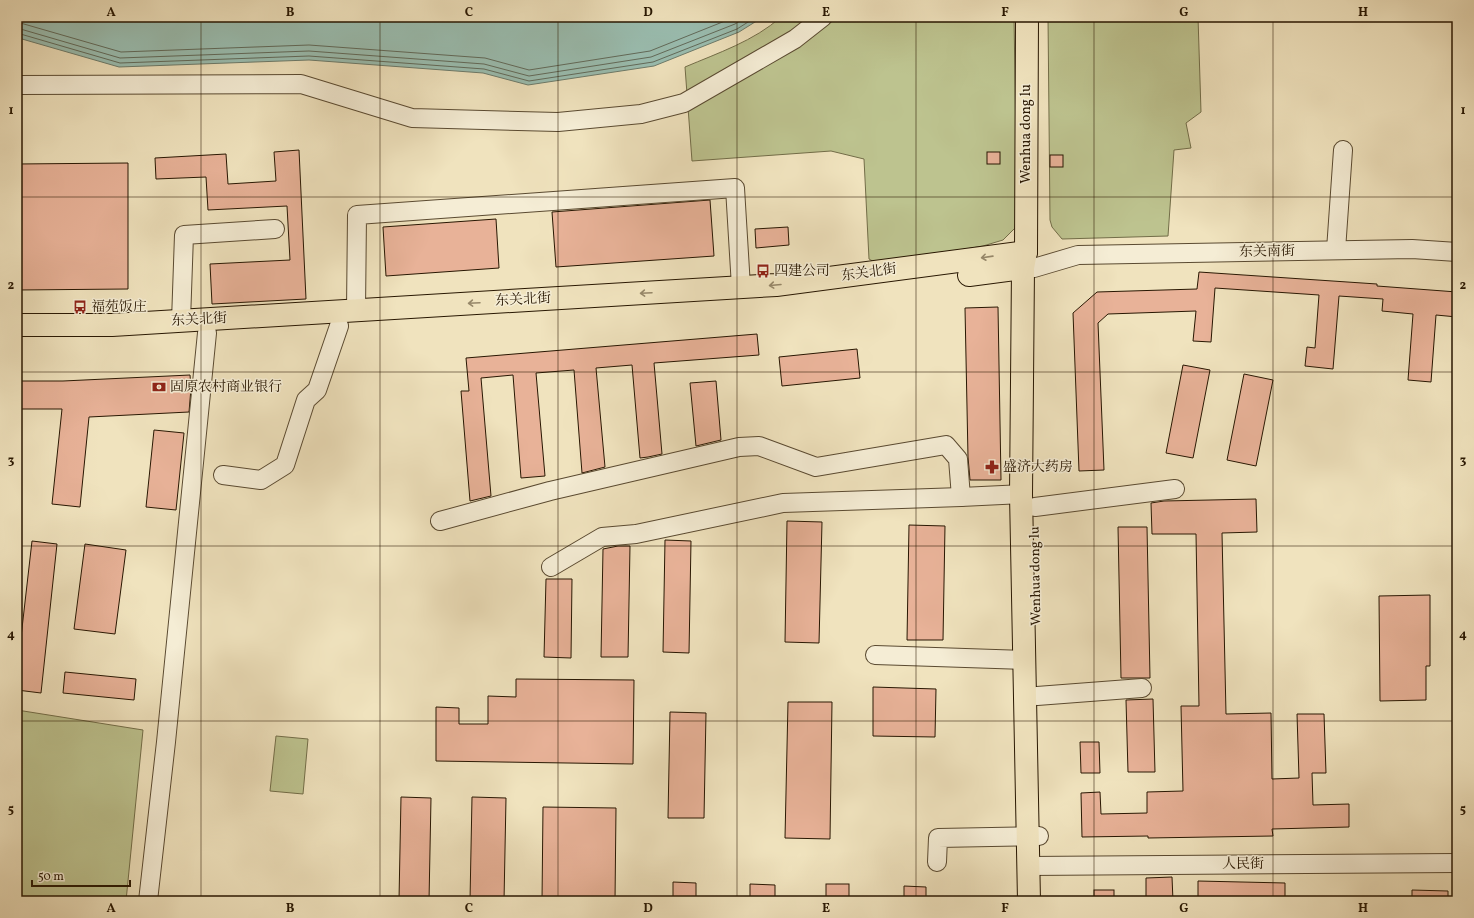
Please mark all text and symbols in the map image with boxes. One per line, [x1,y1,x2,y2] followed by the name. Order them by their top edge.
[106,4,116,22] text: A
[286,4,295,22] text: B
[465,4,473,22] text: C
[643,4,653,22] text: D
[822,4,830,22] text: E
[1001,4,1009,22] text: F
[1179,4,1189,22] text: G
[1358,4,1368,22] text: H
[1017,84,1036,184] street label: Wenhua dong lu
[8,102,14,120] text: 1
[1460,102,1466,120] text: 1
[1239,242,1295,262] street label: 东关南街
[981,253,994,261] one-way arrow
[840,260,898,286] street label: 东关北街
[774,262,830,281] place label: 四建公司
[755,263,771,279] bus stop icon: 四建公司
[8,277,15,295] text: 2
[1460,277,1467,295] text: 2
[769,281,782,289] one-way arrow
[495,289,551,311] street label: 东关北街
[640,289,653,297] one-way arrow
[91,298,147,317] place label: 福苑饭庄
[72,299,88,315] bus stop icon: 福苑饭庄
[468,300,481,307] one-way arrow
[171,309,227,331] street label: 东关北街
[170,378,282,397] place label: 固原农村商业银行
[151,379,167,395] bank icon: 固原农村商业银行
[8,452,15,470] text: 3
[1460,452,1467,470] text: 3
[1003,458,1073,477] place label: 盛济大药房
[984,459,1000,475] pharmacy icon: 盛济大药房
[1026,526,1046,626] street label: Wenhua dong lu
[7,626,15,644] text: 4
[1459,626,1467,644] text: 4
[8,801,14,819] text: 5
[1460,801,1466,819] text: 5
[1222,855,1264,874] street label: 人民街
[32,862,130,888] scale bar
[38,869,64,885] text: 50 m
[106,900,116,918] text: A
[286,900,295,918] text: B
[465,900,473,918] text: C
[643,900,653,918] text: D
[822,900,830,918] text: E
[1001,900,1009,918] text: F
[1179,900,1189,918] text: G
[1358,900,1368,918] text: H

